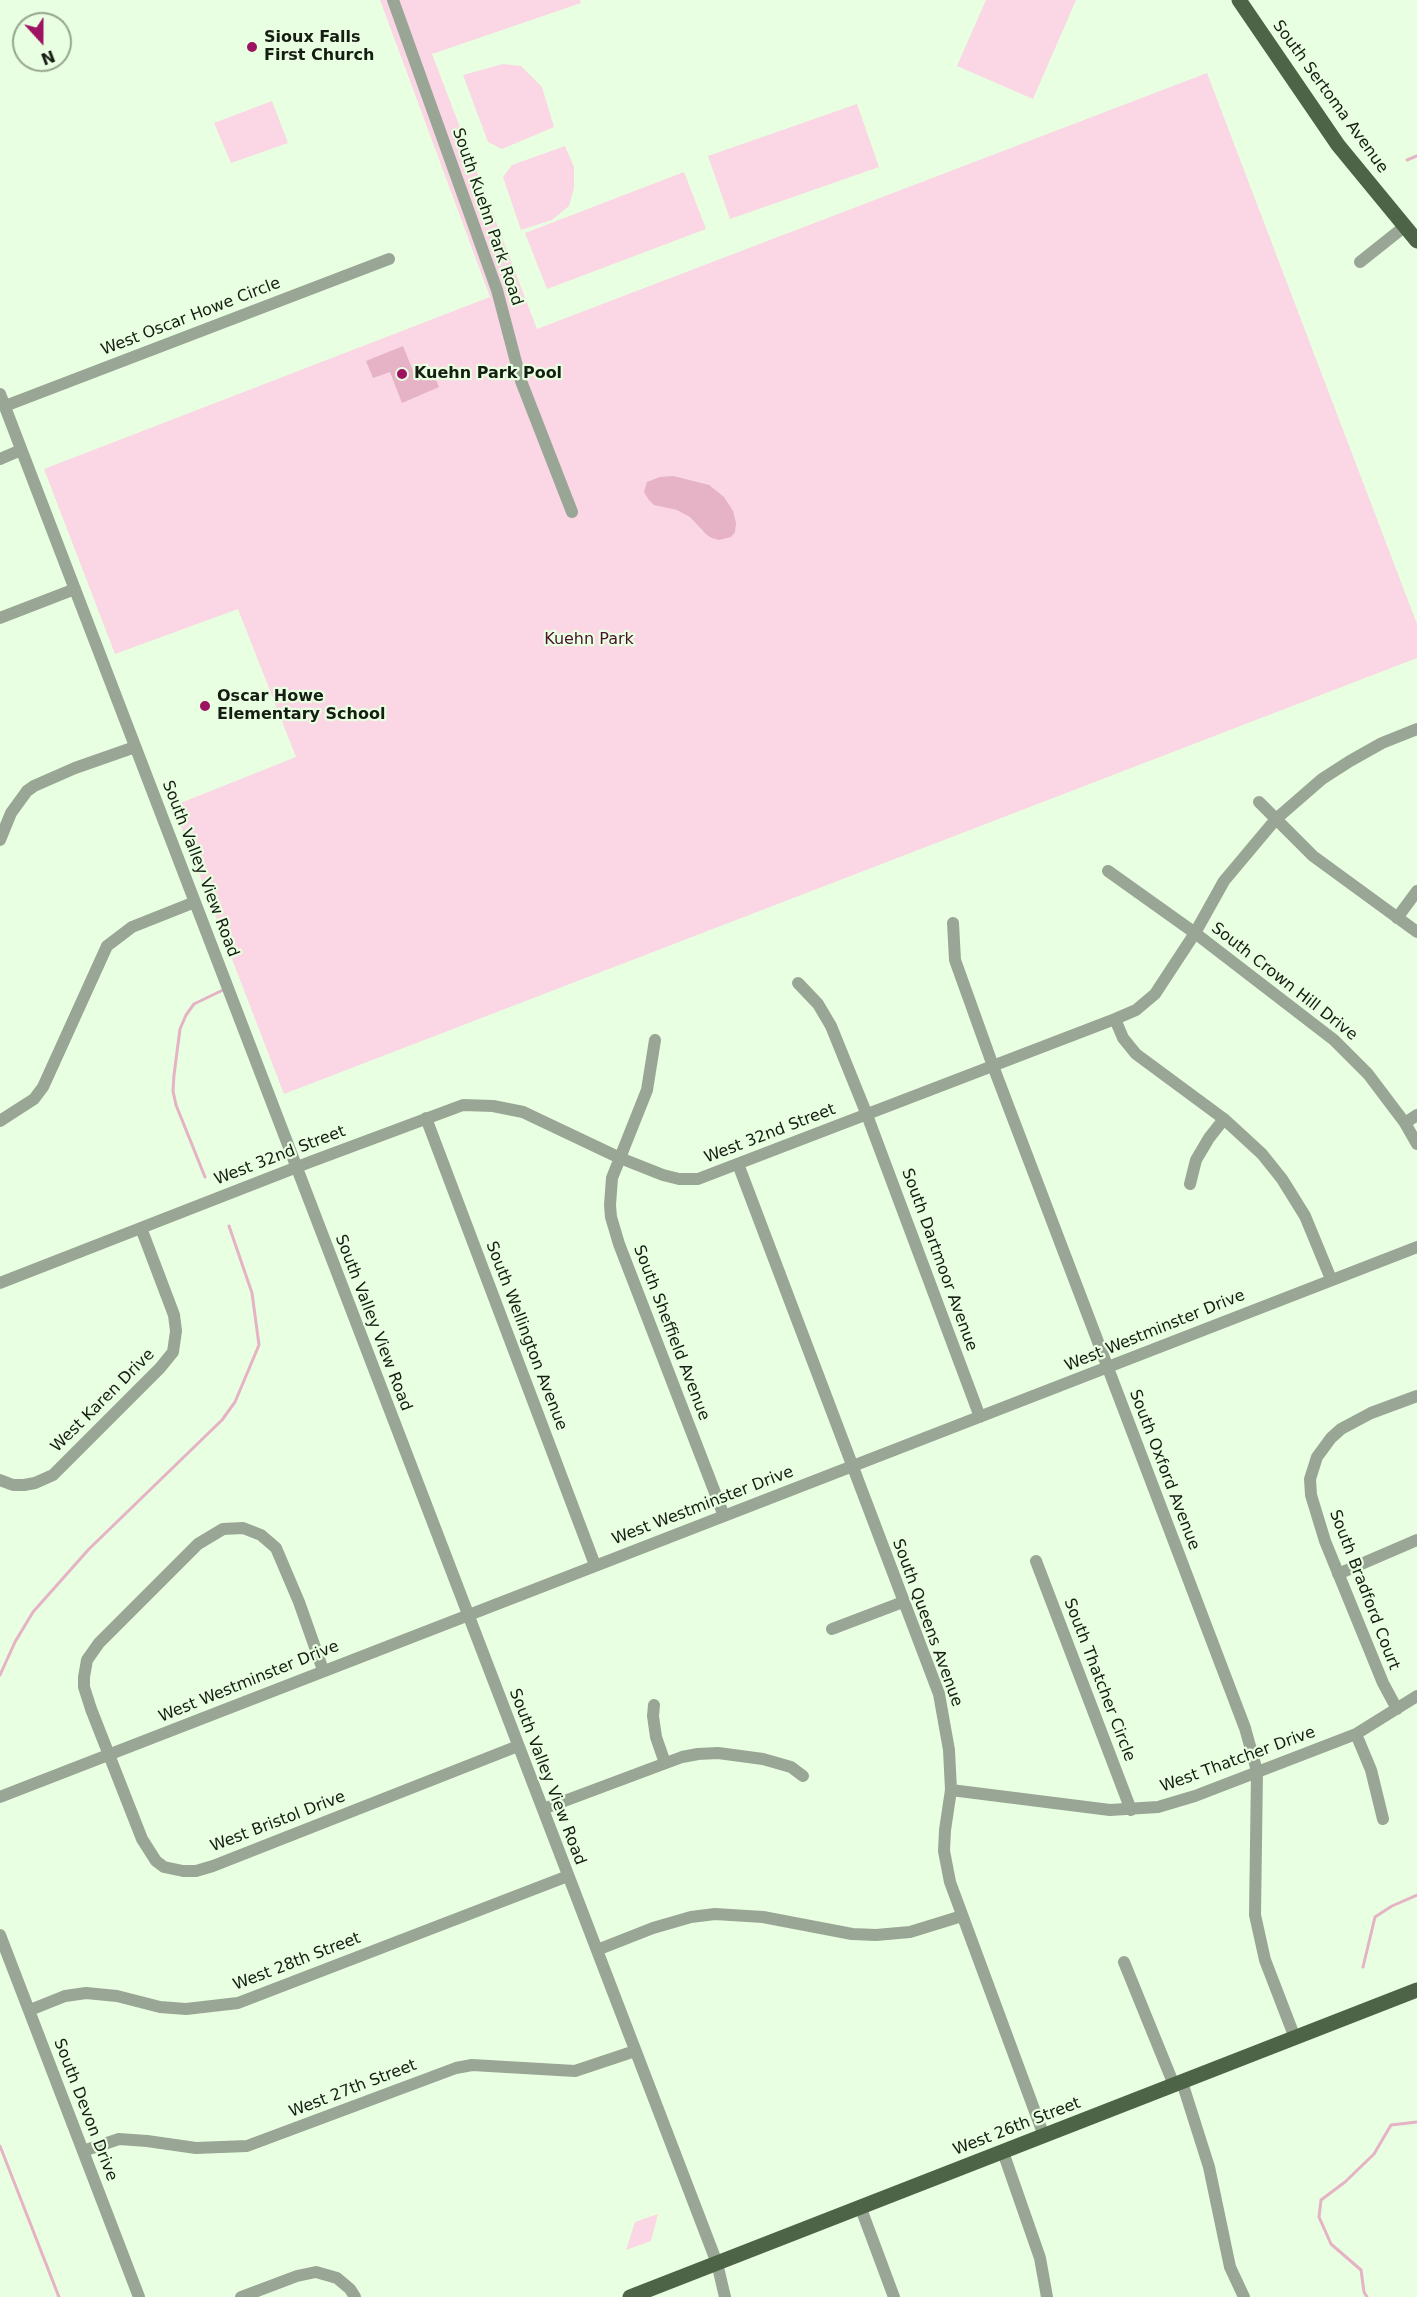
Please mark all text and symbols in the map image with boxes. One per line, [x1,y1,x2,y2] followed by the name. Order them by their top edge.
[12,12,72,72] north arrow
[1268,17,1392,177] street label: South Sertoma Avenue
[264,28,374,66] place label: Sioux Falls First Church
[245,40,259,54] marker: Sioux Falls First Church
[38,46,58,69] text: N
[448,126,526,308] street label: South Kuehn Park Road
[99,274,283,360] street label: West Oscar Howe Circle
[414,364,562,384] place label: Kuehn Park Pool
[395,367,409,381] marker: Kuehn Park Pool
[544,630,634,650] park label: Kuehn Park
[217,687,385,725] place label: Oscar Howe Elementary School
[198,699,212,713] marker: Oscar Howe Elementary School
[157,778,243,960] street label: South Valley View Road
[1207,919,1361,1045] street label: South Crown Hill Drive
[702,1100,838,1168] street label: West 32nd Street
[212,1122,348,1190] street label: West 32nd Street
[897,1166,981,1354] street label: South Dartmoor Avenue
[330,1232,416,1414] street label: South Valley View Road
[481,1239,571,1433] street label: South Wellington Avenue
[629,1243,713,1423] street label: South Sheffield Avenue
[1062,1286,1248,1376] street label: West Westminster Drive
[47,1345,159,1457] street label: West Karen Drive
[1125,1387,1203,1553] street label: South Oxford Avenue
[610,1463,796,1549] street label: West Westminster Drive
[1325,1507,1403,1673] street label: South Bradford Court
[888,1537,966,1709] street label: South Queens Avenue
[1059,1596,1139,1764] street label: South Thatcher Circle
[156,1637,342,1727] street label: West Westminster Drive
[504,1686,590,1868] street label: South Valley View Road
[1158,1723,1318,1797] street label: West Thatcher Drive
[208,1787,348,1857] street label: West Bristol Drive
[231,1929,363,1995] street label: West 28th Street
[49,2036,121,2184] street label: South Devon Drive
[287,2056,419,2122] street label: West 27th Street
[951,2094,1083,2160] street label: West 26th Street

